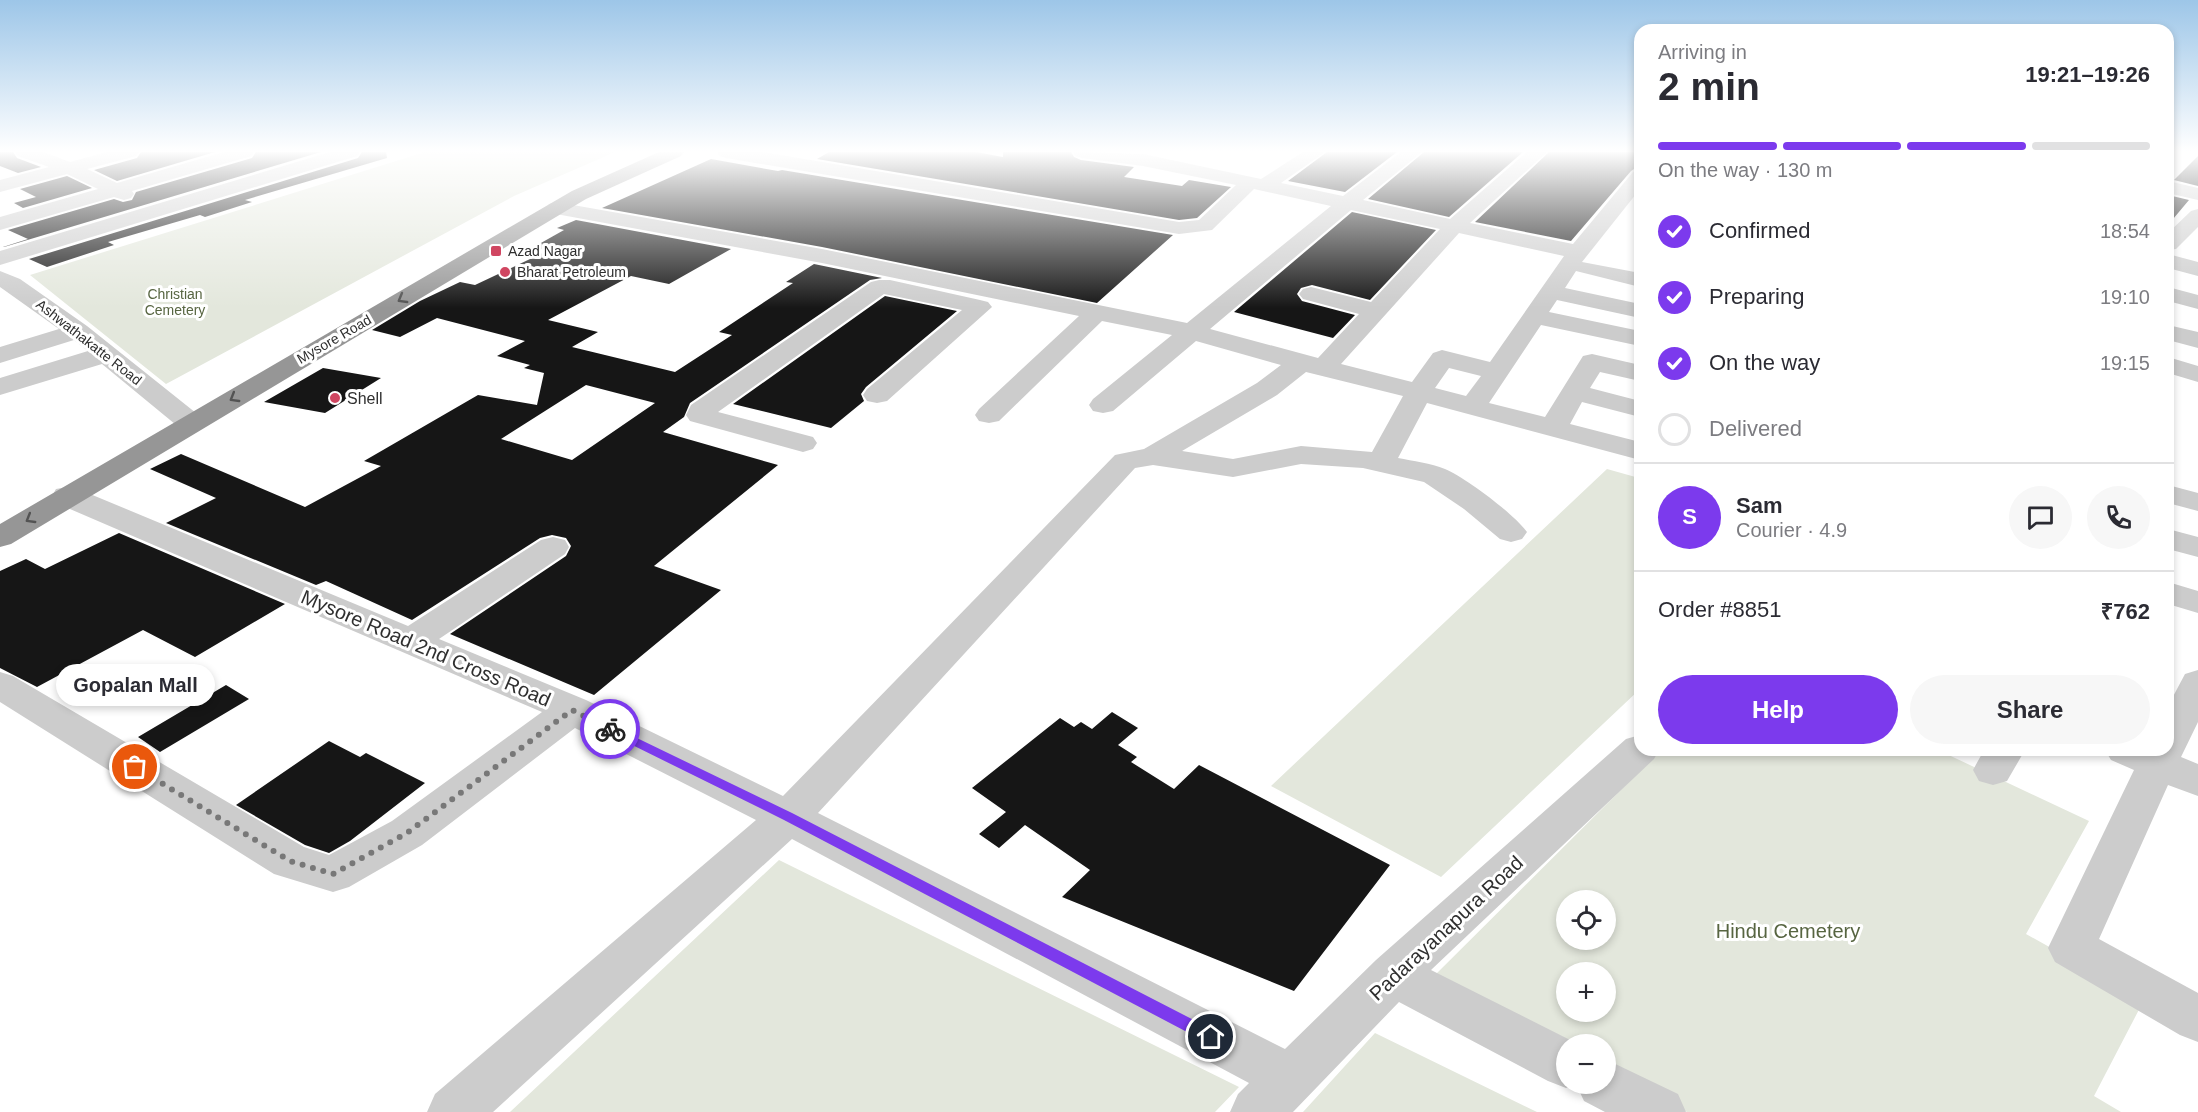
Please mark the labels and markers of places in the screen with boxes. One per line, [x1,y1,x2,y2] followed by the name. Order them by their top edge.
[508,243,582,259] place label: Azad Nagar
[489,244,503,258] marker: Azad Nagar
[517,264,626,280] place label: Bharat Petroleum
[498,265,512,279] marker: Bharat Petroleum
[347,390,383,407] place label: Shell
[328,391,342,405] marker: Shell
[56,665,214,707] callout: Gopalan Mall
[109,741,160,792] pin
[1185,1011,1236,1062] pin

